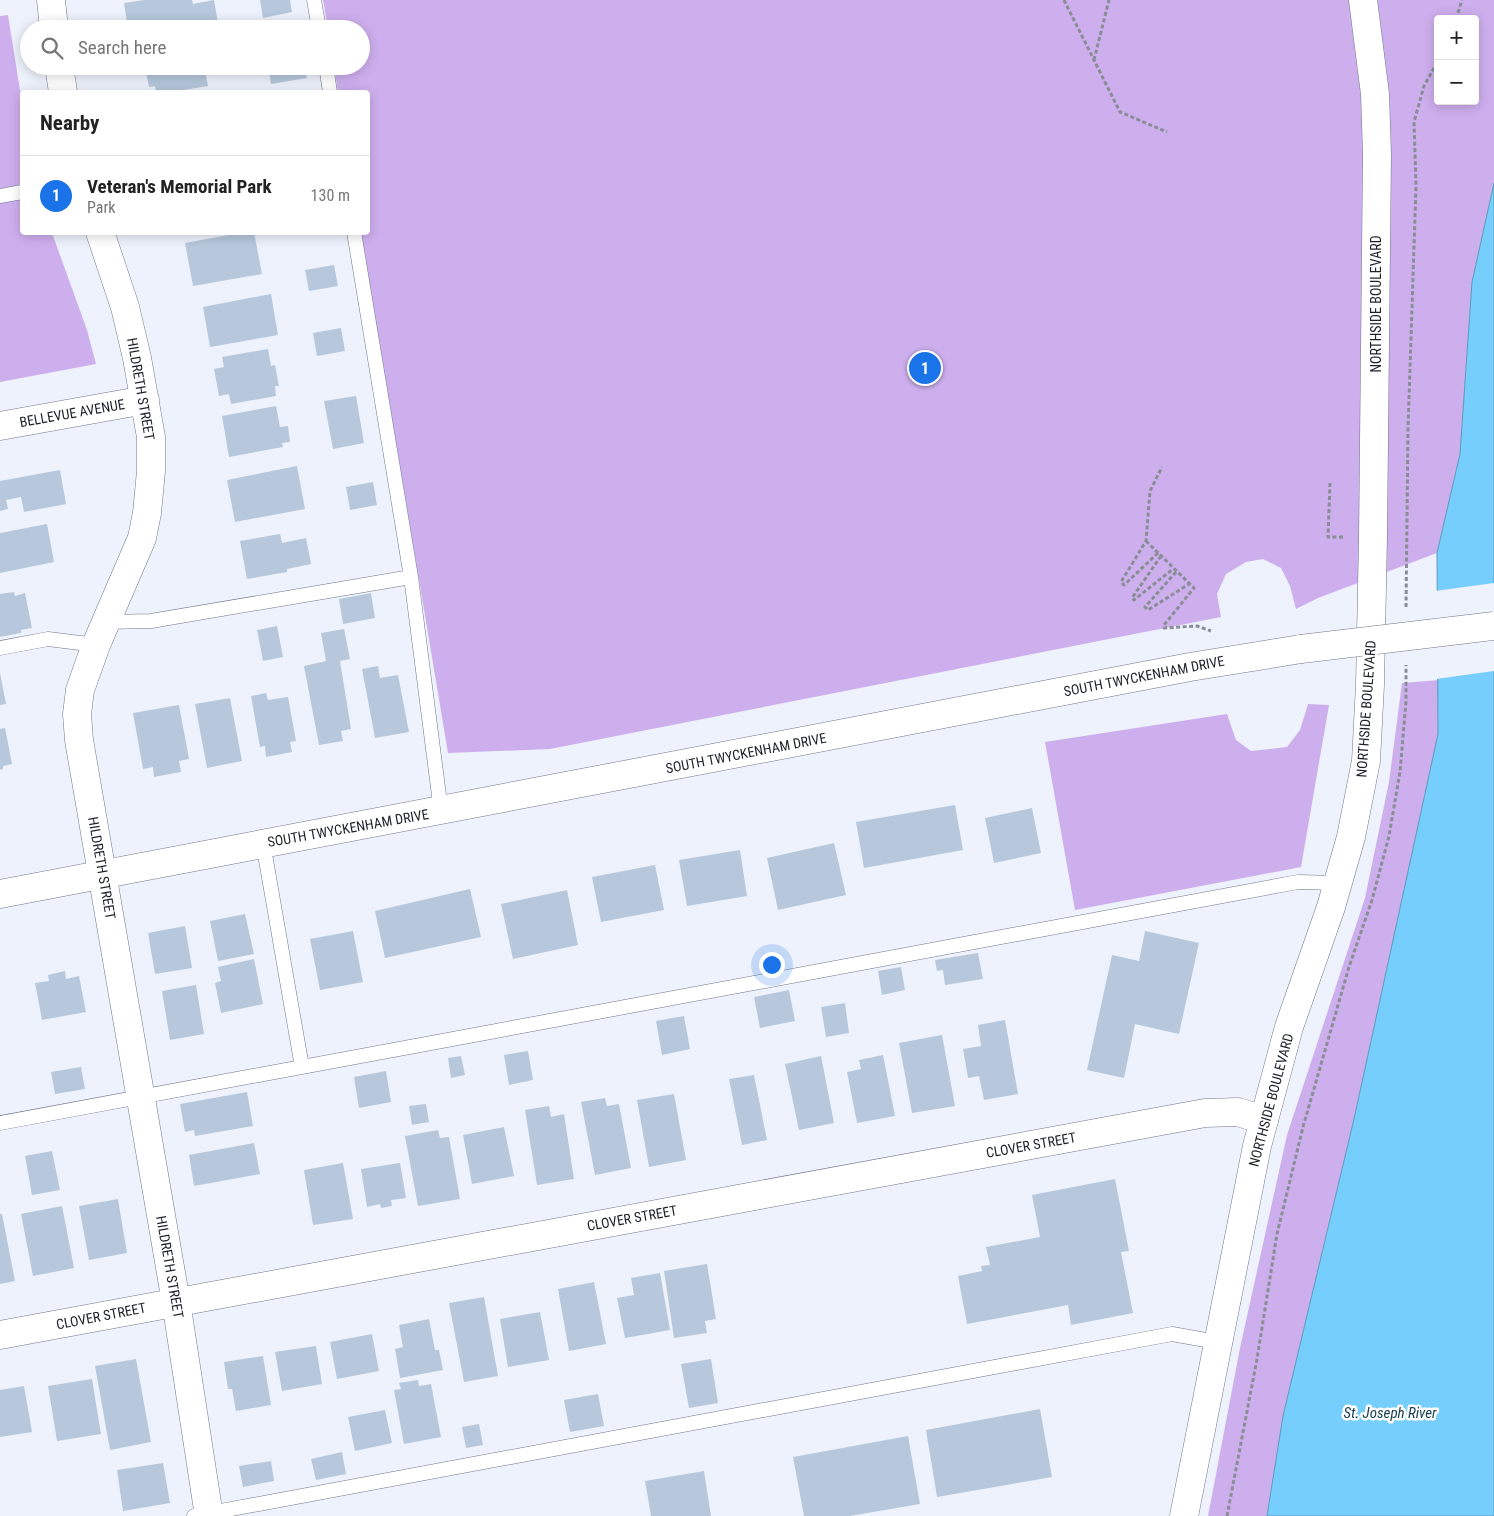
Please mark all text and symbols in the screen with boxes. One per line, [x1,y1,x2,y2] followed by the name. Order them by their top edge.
[1434,15,1479,105] map controls
[1434,15,1479,60] button: +
[20,20,370,75] search box
[38,34,66,62] icon: search
[78,36,166,59] text: Search here
[1434,60,1479,105] button: −
[40,111,99,135] text: Nearby
[87,175,272,198] text: Veteran's Memorial Park
[52,186,60,205] text: 1
[311,186,350,205] text: 130 m
[87,198,116,217] text: Park
[1368,235,1384,373] street label: NORTHSIDE BOULEVARD
[124,336,158,442] street label: HILDRETH STREET
[909,349,941,387] pin: 1
[18,396,126,430] street label: BELLEVUE AVENUE
[1353,640,1379,778] street label: NORTHSIDE BOULEVARD
[1062,653,1226,699] street label: SOUTH TWYCKENHAM DRIVE
[664,730,828,776] street label: SOUTH TWYCKENHAM DRIVE
[266,806,430,850] street label: SOUTH TWYCKENHAM DRIVE
[85,815,119,921] street label: HILDRETH STREET
[759,952,785,978] your location
[1246,1032,1296,1168] street label: NORTHSIDE BOULEVARD
[985,1129,1077,1161] street label: CLOVER STREET
[586,1202,678,1234] street label: CLOVER STREET
[153,1214,187,1320] street label: HILDRETH STREET
[55,1299,147,1333] street label: CLOVER STREET
[1344,1404,1437,1422] water label: St. Joseph River

